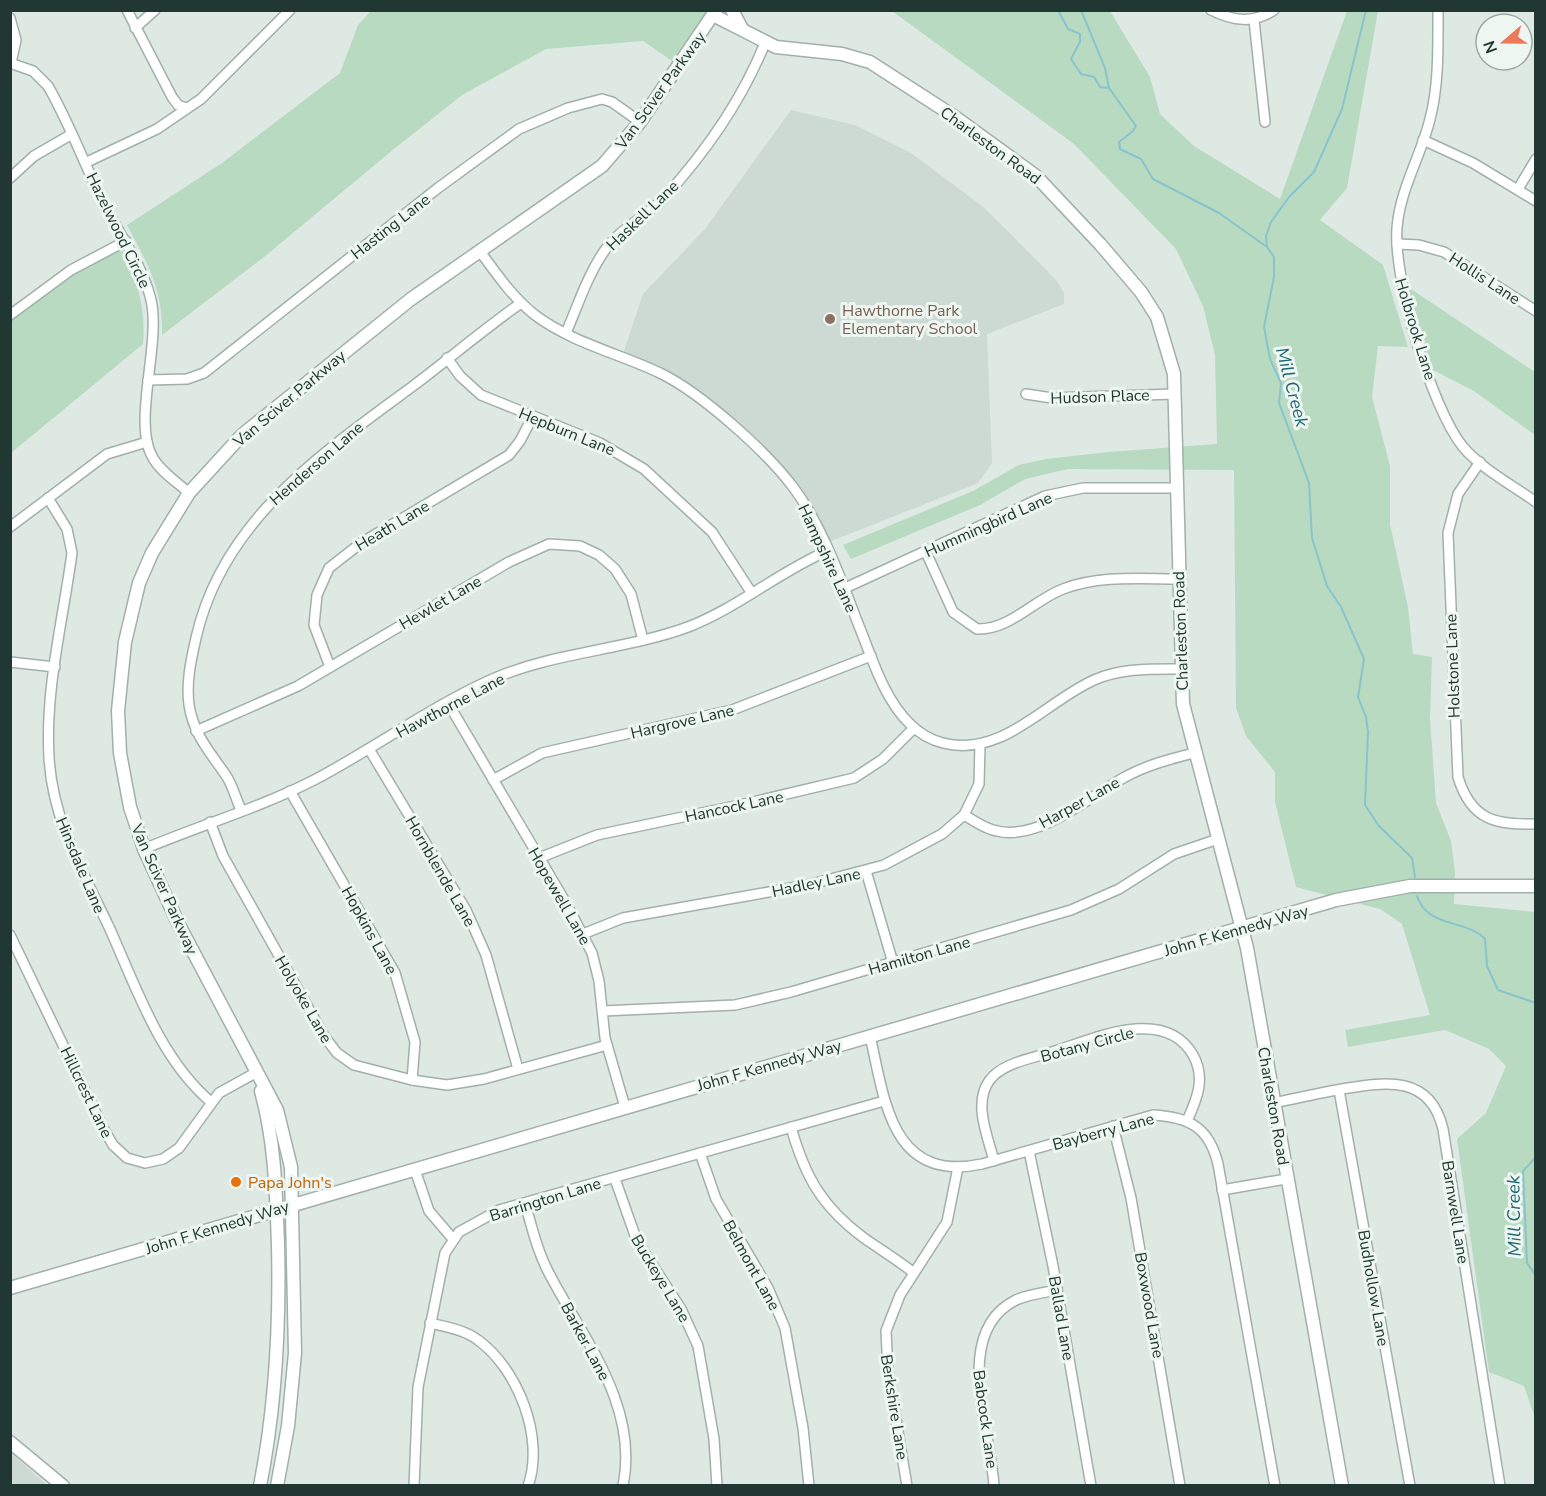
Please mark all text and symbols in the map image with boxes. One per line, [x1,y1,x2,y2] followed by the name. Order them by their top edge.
[1474,12,1534,72] north arrow
[610,27,712,155] street label: Van Sciver Parkway
[1478,37,1503,56] text: N
[936,102,1045,190] street label: Charleston Road
[81,169,156,292] street label: Hazelwood Circle
[602,175,684,256] street label: Haskell Lane
[346,189,435,265] street label: Hasting Lane
[1445,248,1524,310] street label: Hollis Lane
[1389,276,1441,383] street label: Holbrook Lane
[842,300,978,340] place label: Hawthorne Park Elementary School
[823,312,837,326] marker: Hawthorne Park Elementary School
[228,345,351,453] street label: Van Sciver Parkway
[1270,345,1314,430] water label: Mill Creek
[1050,384,1150,410] street label: Hudson Place
[515,403,618,461] street label: Hepburn Lane
[265,417,368,511] street label: Henderson Lane
[921,487,1056,563] street label: Hummingbird Lane
[351,495,434,557] street label: Heath Lane
[792,501,862,616] street label: Hampshire Lane
[395,570,486,635] street label: Hewlet Lane
[1168,571,1194,691] street label: Charleston Road
[1440,613,1466,718] street label: Holstone Lane
[392,668,509,744] street label: Hawthorne Lane
[628,699,736,745] street label: Hargrove Lane
[1035,772,1124,834] street label: Harper Lane
[683,786,785,828] street label: Hancock Lane
[400,812,481,931] street label: Hornblende Lane
[50,814,110,917] street label: Hinsdale Lane
[125,820,203,959] street label: Van Sciver Parkway
[522,844,596,949] street label: Hopewell Lane
[770,863,863,903] street label: Hadley Lane
[336,882,402,979] street label: Hopkins Lane
[1161,900,1312,962] street label: John F Kennedy Way
[866,931,973,981] street label: Hamilton Lane
[269,952,337,1047] street label: Holyoke Lane
[1038,1022,1136,1068] street label: Botany Circle
[694,1035,845,1097] street label: John F Kennedy Way
[55,1043,118,1142] street label: Hillcrest Lane
[1252,1045,1294,1167] street label: Charleston Road
[1050,1108,1156,1156] street label: Bayberry Lane
[1436,1159,1474,1265] street label: Barnwell Lane
[248,1172,332,1194] place label: Papa John's
[487,1173,604,1227] street label: Barrington Lane
[1501,1174,1527,1257] water label: Mill Creek
[229,1175,243,1189] marker: Papa John's
[142,1195,293,1261] street label: John F Kennedy Way
[717,1216,785,1315] street label: Belmont Lane
[1352,1228,1394,1348] street label: Budhollow Lane
[625,1230,695,1327] street label: Buckeye Lane
[1129,1251,1169,1360] street label: Boxwood Lane
[1043,1274,1079,1362] street label: Ballad Lane
[555,1298,615,1385] street label: Barker Lane
[875,1353,913,1461] street label: Berkshire Lane
[967,1369,1003,1470] street label: Babcock Lane

